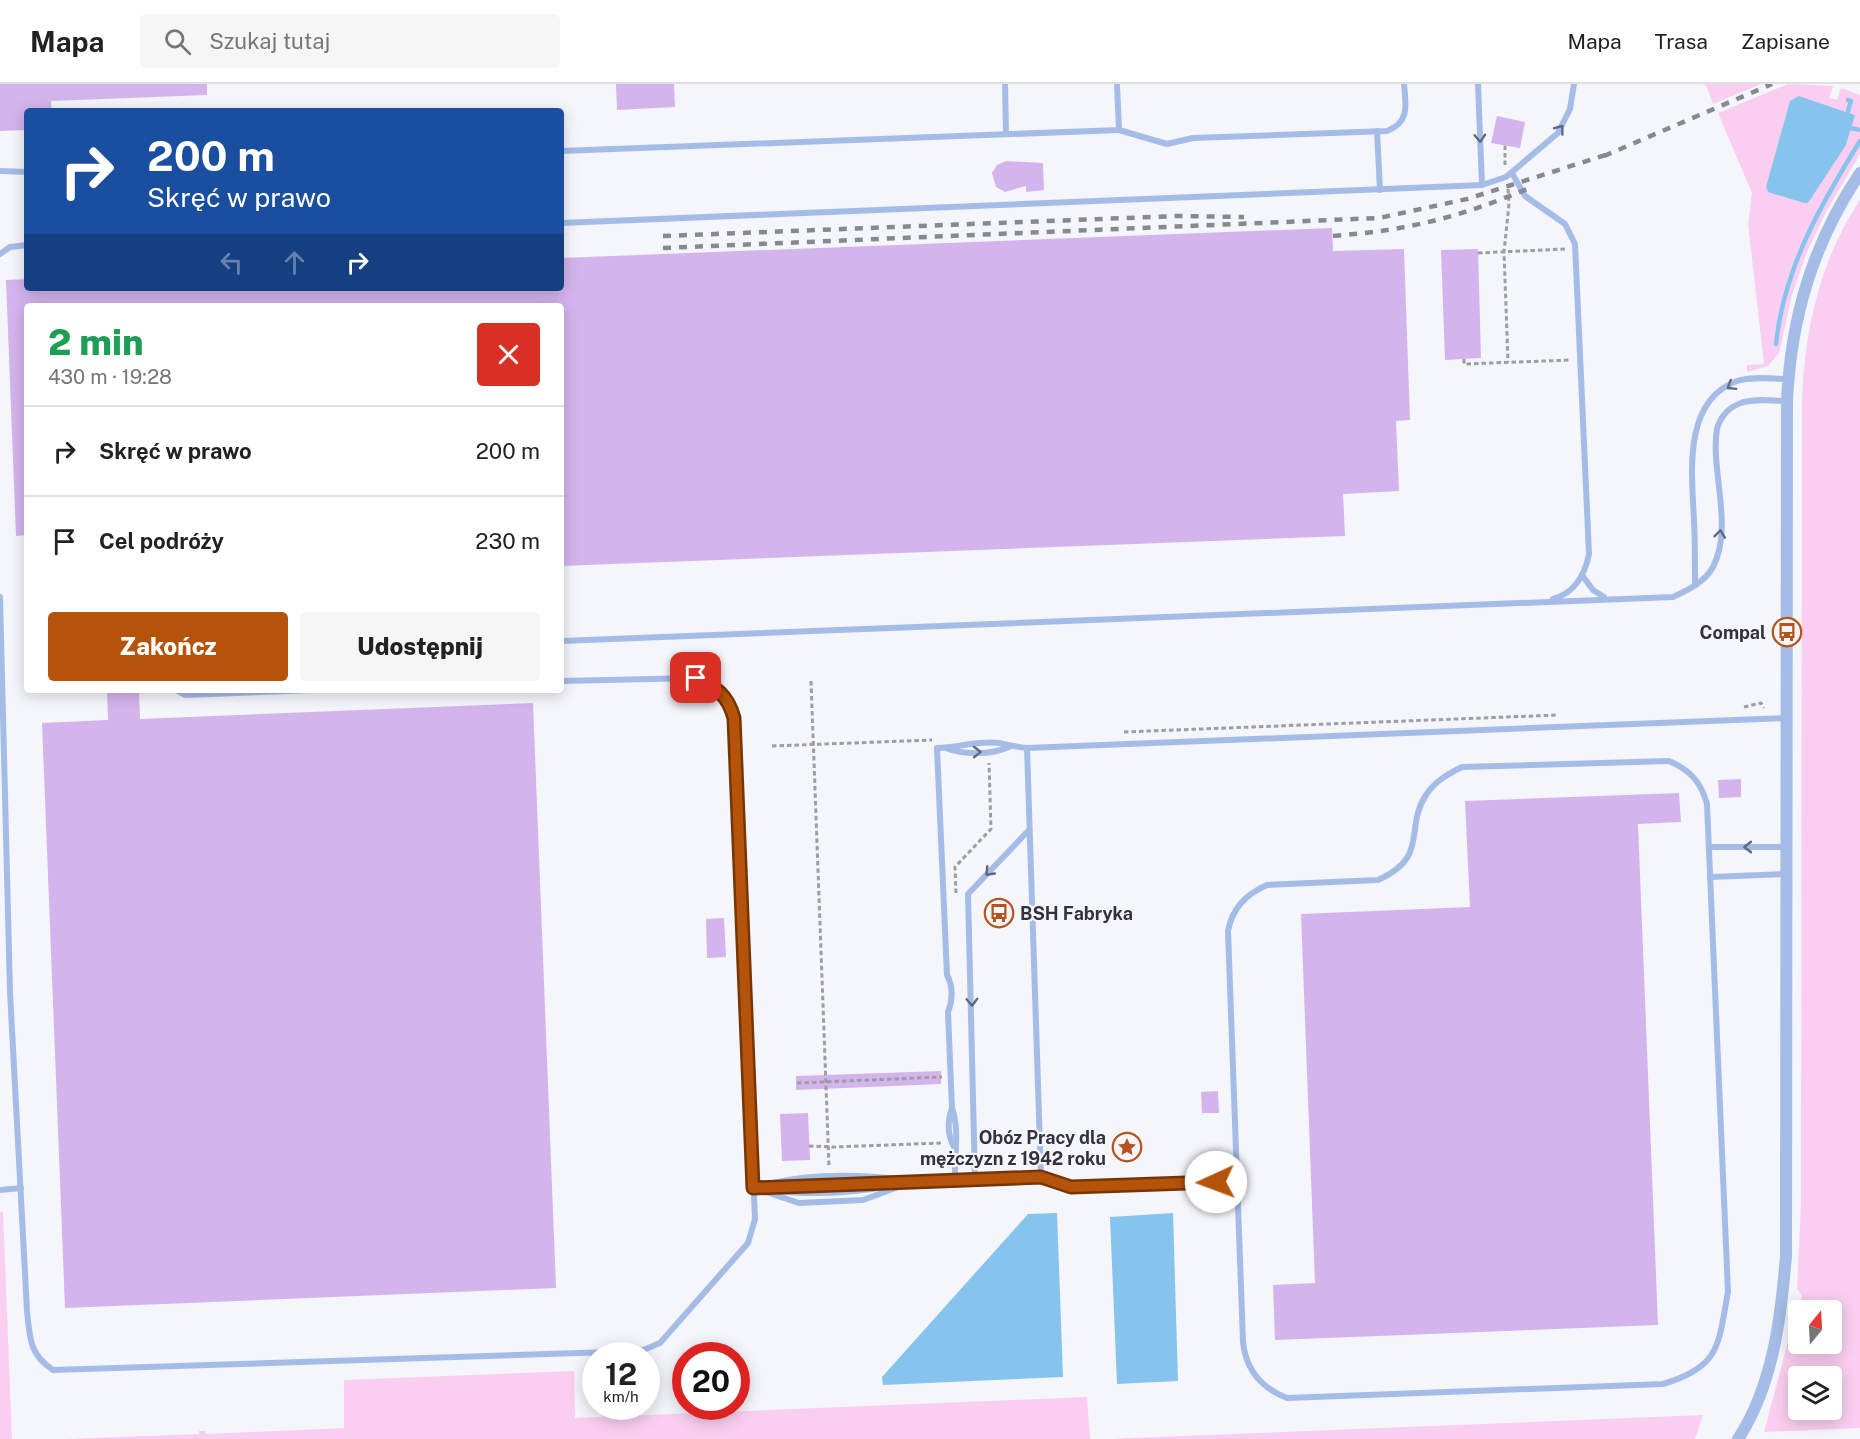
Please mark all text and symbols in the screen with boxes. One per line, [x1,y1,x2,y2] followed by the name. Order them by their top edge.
[140,14,560,68] search box
[30,25,104,58] text: Mapa
[161,25,194,58] icon: search
[209,28,330,54] text: Szukaj tutaj
[1567,29,1622,54] text: Mapa
[1655,29,1708,54] text: Trasa
[1741,29,1830,54] text: Zapisane
[1552,125,1563,136] one-way arrow
[147,131,275,180] text: 200 m
[48,132,126,210] icon: right
[1473,133,1486,142] one-way arrow
[147,181,331,213] text: Skręć w prawo
[215,246,248,279] icon: left
[278,246,311,279] icon: ahead
[341,246,374,279] icon: right
[48,321,144,363] text: 2 min
[477,323,540,386] button: close
[48,365,172,389] text: 430 m · 19:28
[1727,379,1737,390] one-way arrow
[48,435,81,468] icon: right
[99,438,252,464] text: Skręć w prawo
[476,438,540,464] text: 200 m
[48,525,81,558] icon: arrive
[99,528,224,554] text: Cel podróży
[475,528,540,554] text: 230 m
[1713,530,1726,539] one-way arrow
[48,612,288,681] button: Zakończ
[300,612,540,681] button: Udostępnij
[1771,616,1803,648] bus stop icon: Compal
[1700,622,1766,643] place label: Compal
[670,652,721,703] pin
[679,661,712,694] icon: arrive
[973,746,982,758] one-way arrow
[1744,841,1753,853] one-way arrow
[985,866,996,876] one-way arrow
[983,897,1015,929] bus stop icon: BSH Fabryka
[1020,903,1133,924] place label: BSH Fabryka
[965,998,978,1007] one-way arrow
[920,1127,1106,1169] place label: Obóz Pracy dla mężczyzn z 1942 roku
[1111,1131,1143,1163] place icon: Obóz Pracy dla mężczyzn z 1942 roku
[1184,1150,1248,1214] position arrow
[1788,1300,1842,1354] north arrow
[1788,1300,1842,1420] map controls
[672,1342,750,1420] speed limit sign: 20
[605,1356,637,1392] text: 12
[1788,1366,1842,1420] button: layers
[603,1388,639,1405] text: km/h

